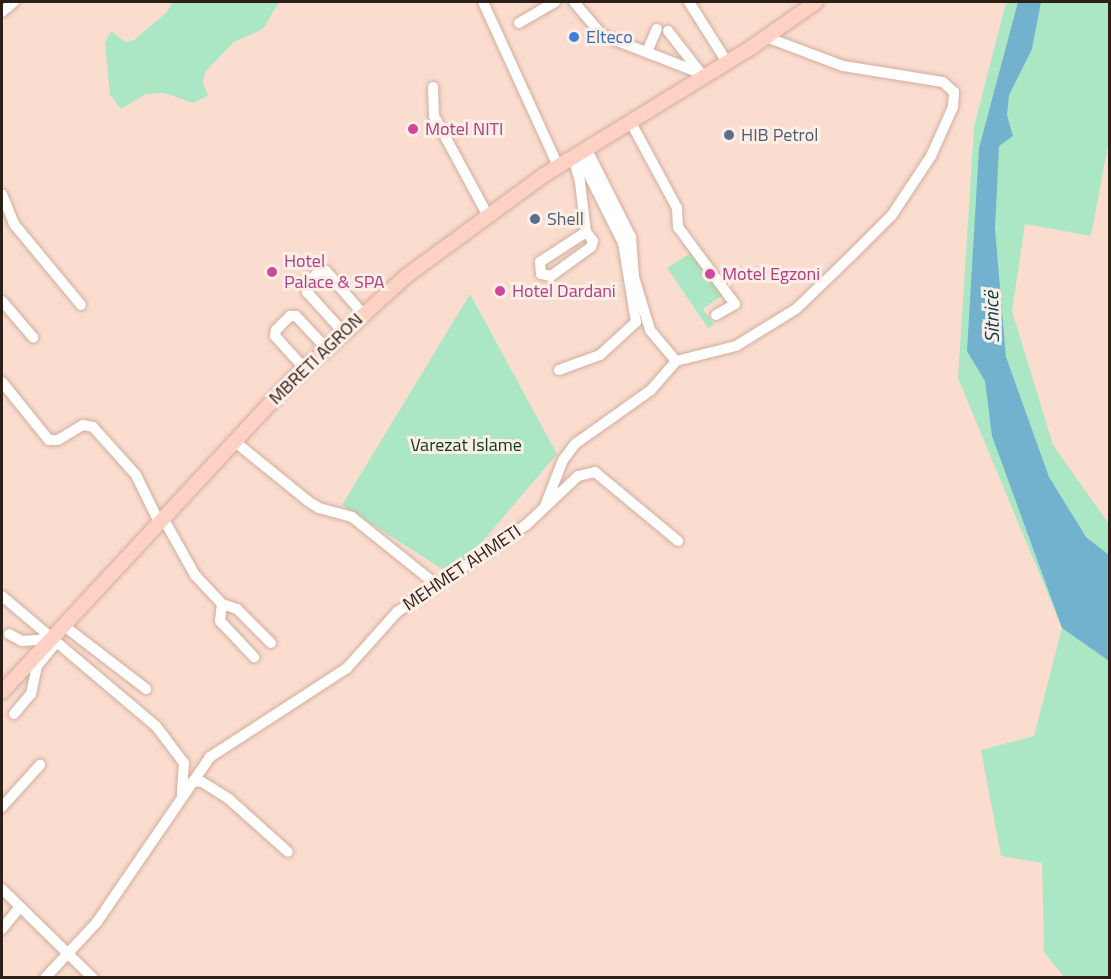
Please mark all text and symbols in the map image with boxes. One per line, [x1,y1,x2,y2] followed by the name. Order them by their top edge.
[586,26,633,48] place label: Elteco
[567,30,581,44] marker: Elteco
[425,118,503,140] place label: Motel NITI
[406,122,420,136] marker: Motel NITI
[741,124,818,146] place label: HIB Petrol
[722,128,736,142] marker: HIB Petrol
[547,208,584,230] place label: Shell
[528,212,542,226] marker: Shell
[284,251,385,294] place label: Hotel Palace & SPA
[722,263,820,285] place label: Motel Egzoni
[265,265,279,279] marker: Hotel Palace & SPA
[703,267,717,281] marker: Motel Egzoni
[512,280,616,302] place label: Hotel Dardani
[493,284,507,298] marker: Hotel Dardani
[979,291,1003,343] water label: Sitnicë
[265,309,367,409] street label: MBRETI AGRON
[410,434,522,456] park label: Varezat Islame
[399,521,525,615] street label: MEHMET AHMETI

